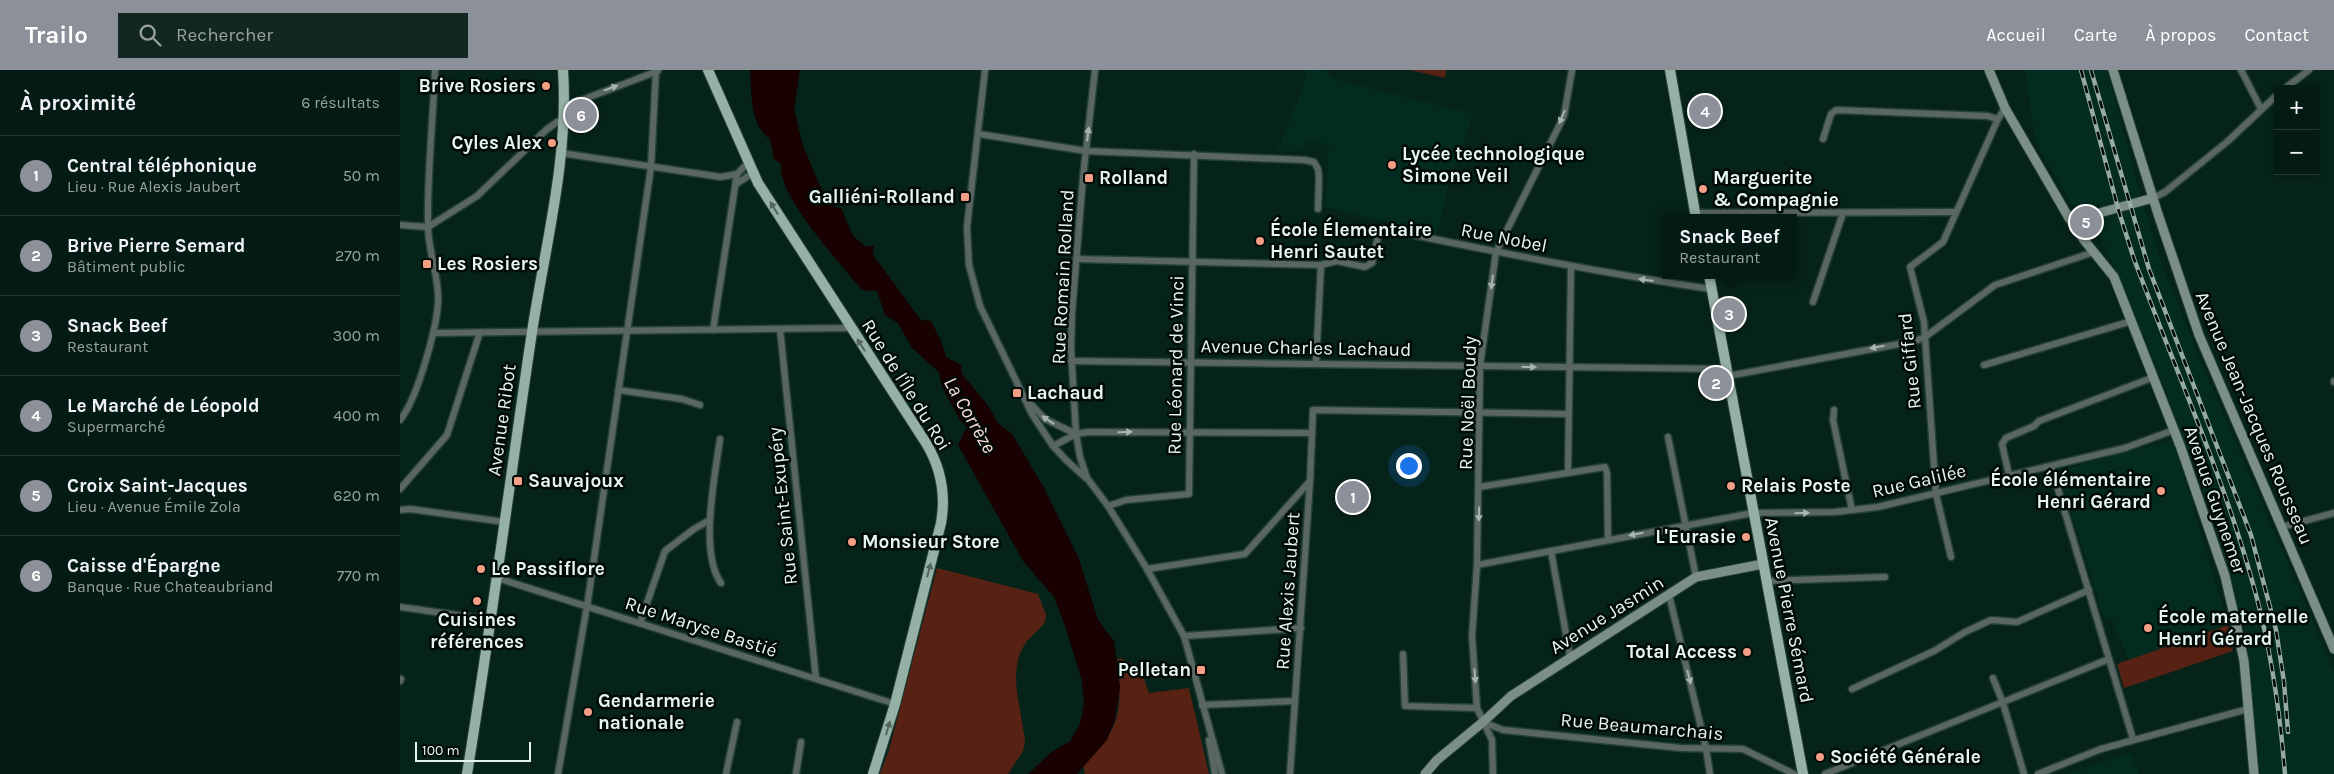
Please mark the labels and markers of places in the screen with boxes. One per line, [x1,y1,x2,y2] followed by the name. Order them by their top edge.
[418,75,536,97] place label: Brive Rosiers
[540,80,552,92] marker: Brive Rosiers
[1689,92,1721,130] pin: 4
[565,96,597,134] pin: 6
[451,132,542,154] place label: Cyles Alex
[546,137,558,149] marker: Cyles Alex
[1402,143,1585,187] place label: Lycée technologique Simone Veil
[1386,159,1398,171] marker: Lycée technologique Simone Veil
[1099,167,1168,189] place label: Rolland
[1713,167,1839,211] place label: Marguerite & Compagnie
[1083,172,1095,184] marker: Rolland
[1697,183,1709,195] marker: Marguerite & Compagnie
[809,186,955,208] place label: Galliéni-Rolland
[959,191,971,203] marker: Galliéni-Rolland
[2070,203,2102,241] pin: 5
[1270,216,1432,263] place label: École Élementaire Henri Sautet
[1254,235,1266,247] marker: École Élementaire Henri Sautet
[437,253,538,275] place label: Les Rosiers
[421,258,433,270] marker: Les Rosiers
[1713,295,1745,333] pin: 3
[1700,364,1732,402] pin: 2
[1027,382,1104,404] place label: Lachaud
[1011,387,1023,399] marker: Lachaud
[1990,466,2151,513] place label: École élémentaire Henri Gérard
[528,470,624,492] place label: Sauvajoux
[512,475,524,487] marker: Sauvajoux
[1741,475,1851,497] place label: Relais Poste
[1337,478,1369,516] pin: 1
[1725,480,1737,492] marker: Relais Poste
[2155,485,2167,497] marker: École élémentaire Henri Gérard
[1655,526,1736,548] place label: L'Eurasie
[862,531,1000,553] place label: Monsieur Store
[1740,531,1752,543] marker: L'Eurasie
[846,536,858,548] marker: Monsieur Store
[491,558,605,580] place label: Le Passiflore
[475,563,487,575] marker: Le Passiflore
[471,595,483,607] marker: Cuisines références
[2158,603,2308,650] place label: École maternelle Henri Gérard
[430,609,524,653] place label: Cuisines références
[2142,622,2154,634] marker: École maternelle Henri Gérard
[1627,641,1737,663] place label: Total Access
[1741,646,1753,658] marker: Total Access
[1118,659,1191,681] place label: Pelletan
[1195,664,1207,676] marker: Pelletan
[598,690,715,734] place label: Gendarmerie nationale
[582,706,594,718] marker: Gendarmerie nationale
[1830,746,1981,768] place label: Société Générale
[1814,751,1826,763] marker: Société Générale

